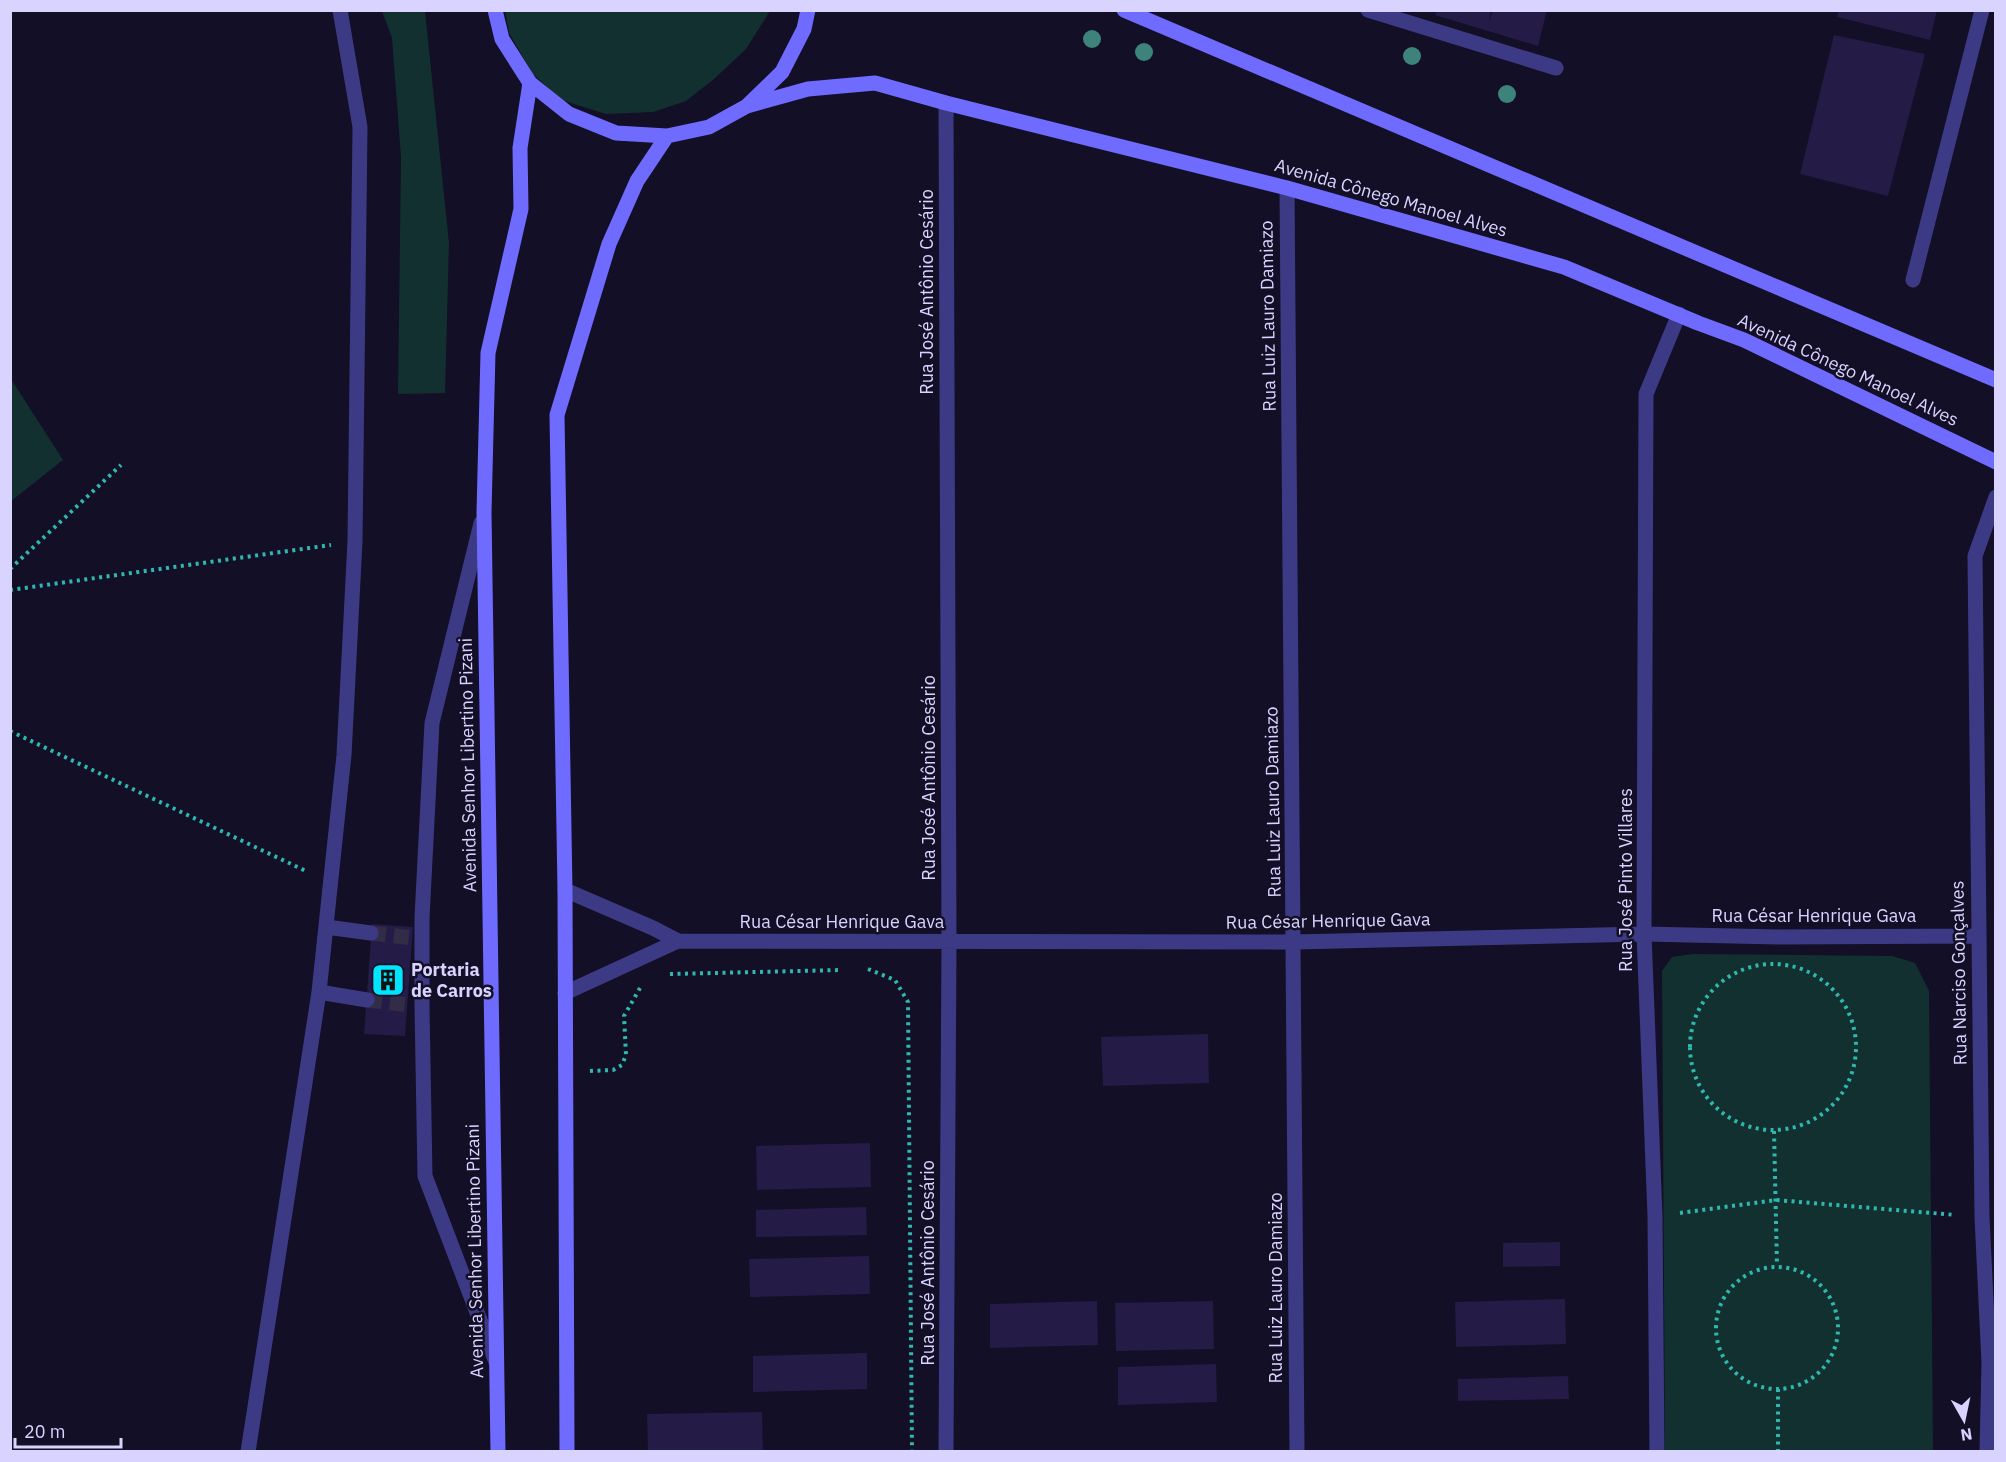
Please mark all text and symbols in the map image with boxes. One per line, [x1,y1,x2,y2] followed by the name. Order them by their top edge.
[1272,153,1510,242] street label: Avenida Cônego Manoel Alves
[915,189,938,395] street label: Rua José Antônio Cesário
[1254,220,1281,412] street label: Rua Luiz Lauro Damiazo
[1734,308,1962,431] street label: Avenida Cônego Manoel Alves
[454,638,481,892] street label: Avenida Senhor Libertino Pizani
[917,675,940,881] street label: Rua José Antônio Cesário
[1259,706,1286,898] street label: Rua Luiz Lauro Damiazo
[1614,788,1637,972] street label: Rua José Pinto Villares
[1945,880,1972,1066] street label: Rua Narciso Gonçalves
[1712,904,1917,927] street label: Rua César Henrique Gava
[1225,907,1431,934] street label: Rua César Henrique Gava
[740,910,945,933] street label: Rua César Henrique Gava
[411,958,492,1002] place label: Portaria de Carros
[370,962,406,998] building icon: Portaria de Carros
[461,1124,488,1378] street label: Avenida Senhor Libertino Pizani
[916,1160,939,1366] street label: Rua José Antônio Cesário
[1264,1192,1287,1384] street label: Rua Luiz Lauro Damiazo
[1934,1390,1994,1450] north arrow
[15,1411,122,1449] scale bar
[24,1420,66,1443] text: 20 m
[1959,1424,1974,1446] text: N

